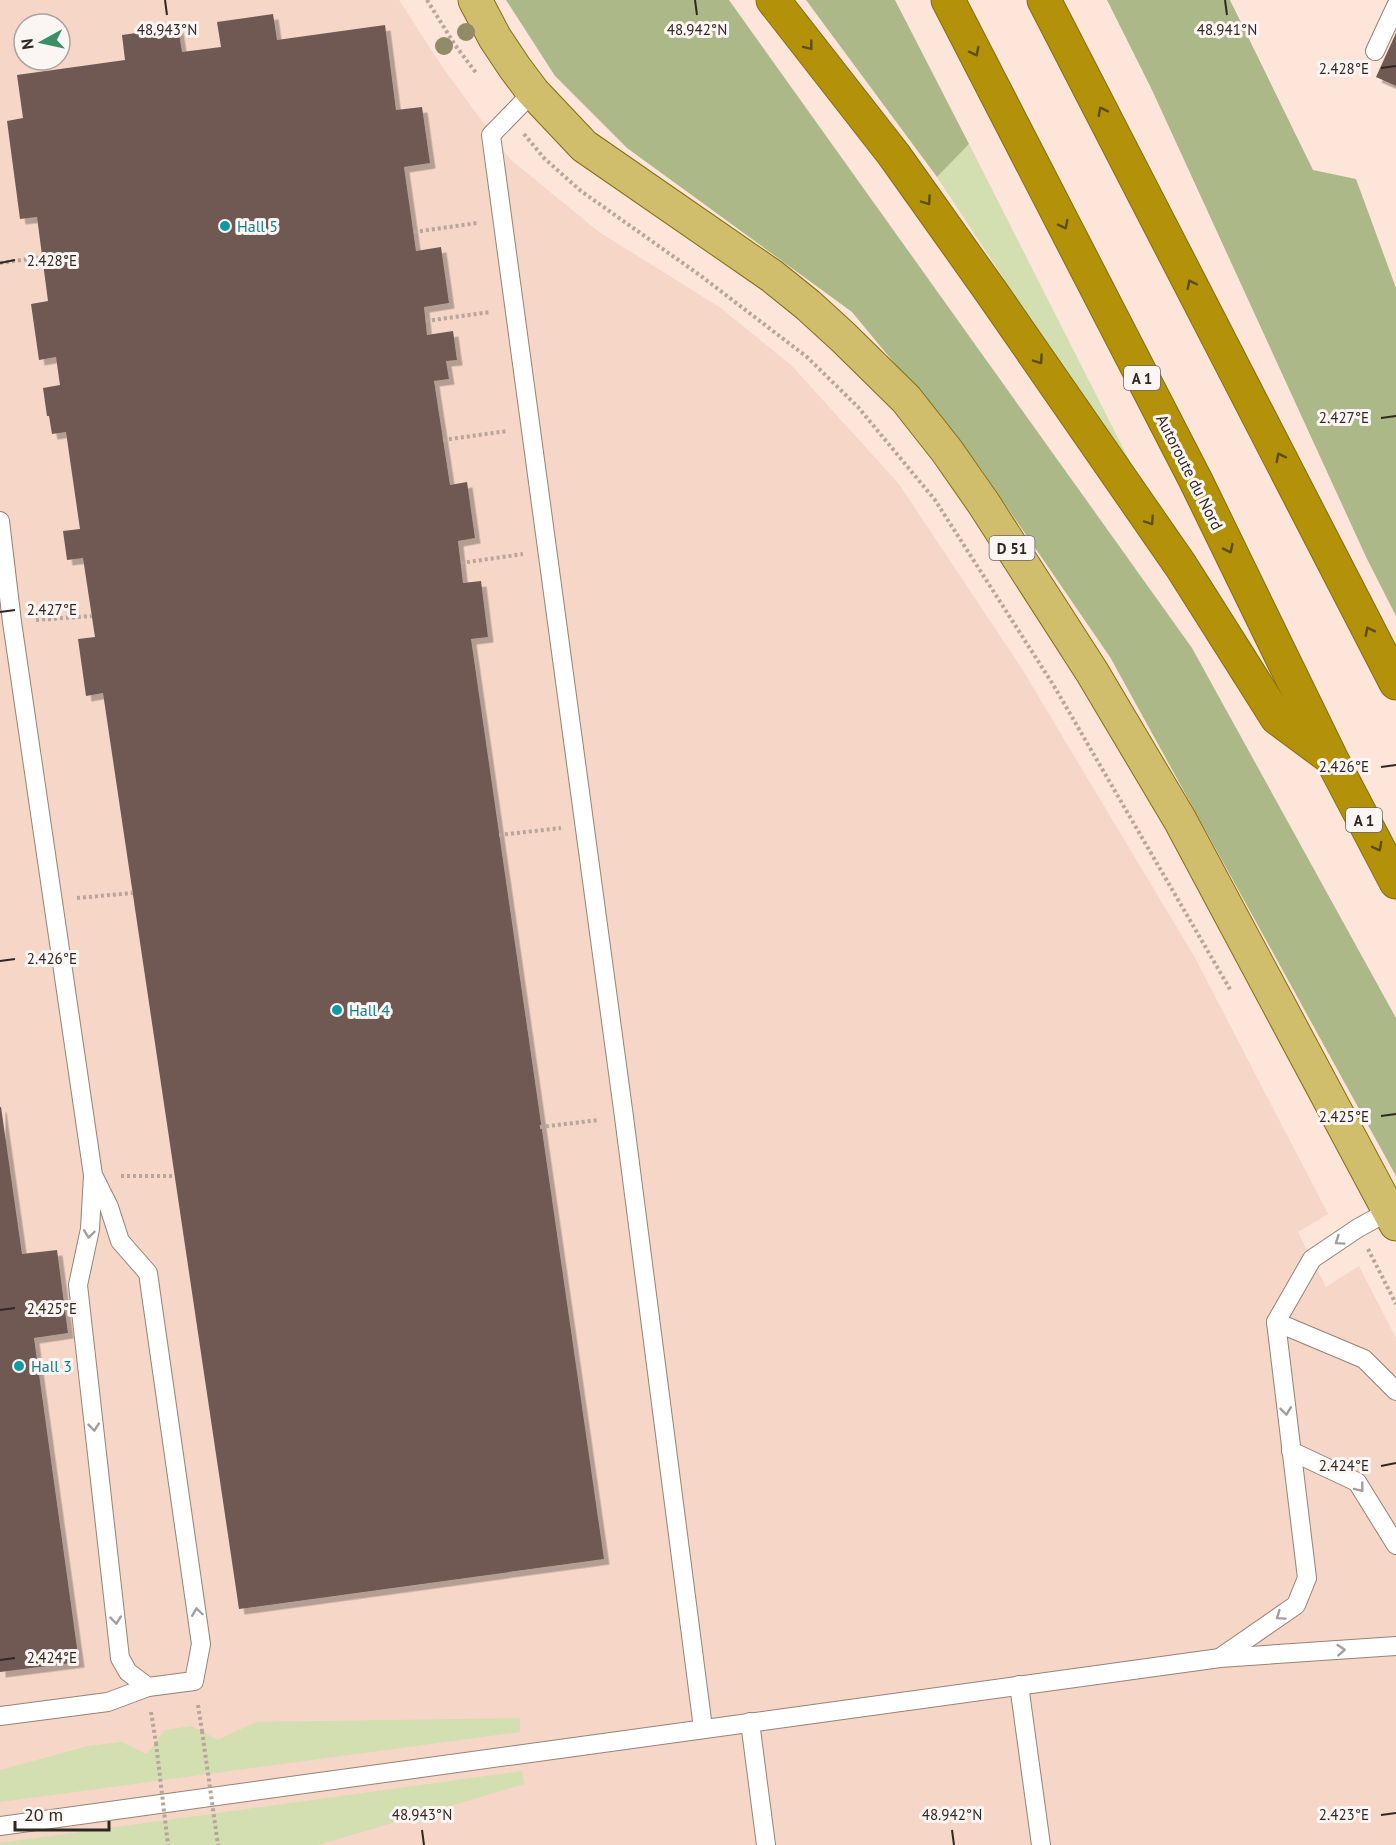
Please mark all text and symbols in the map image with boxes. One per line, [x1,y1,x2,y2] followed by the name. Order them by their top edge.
[12,12,72,72] north arrow
[137,20,197,39] text: 48.943°N
[667,20,727,39] text: 48.942°N
[1197,20,1257,39] text: 48.941°N
[17,37,38,51] text: N
[801,39,812,50] one-way arrow
[967,46,979,57] one-way arrow
[1319,59,1369,78] text: 2.428°E
[1098,106,1109,117] one-way arrow
[920,195,931,206] one-way arrow
[237,216,278,236] place label: Hall 5
[218,219,232,233] marker: Hall 5
[1057,219,1068,230] one-way arrow
[27,251,77,270] text: 2.428°E
[1187,280,1198,290] one-way arrow
[1032,354,1043,365] one-way arrow
[1124,366,1160,390] road number: A 1
[1319,408,1369,427] text: 2.427°E
[1152,411,1228,533] street label: Autoroute du Nord
[1276,453,1287,464] one-way arrow
[1143,514,1154,525] one-way arrow
[990,536,1034,560] road number: D 51
[1221,542,1233,553] one-way arrow
[27,600,77,619] text: 2.427°E
[1365,627,1376,637] one-way arrow
[1319,757,1369,776] text: 2.426°E
[1346,808,1382,832] road number: A 1
[1371,841,1382,852] one-way arrow
[27,949,77,968] text: 2.426°E
[349,1000,390,1020] place label: Hall 4
[330,1003,344,1017] marker: Hall 4
[1319,1107,1369,1126] text: 2.425°E
[83,1229,95,1238] one-way arrow
[1335,1234,1346,1245] one-way arrow
[27,1299,77,1318] text: 2.425°E
[31,1356,72,1376] place label: Hall 3
[12,1359,26,1373] marker: Hall 3
[1279,1407,1292,1416] one-way arrow
[87,1422,100,1431] one-way arrow
[1319,1456,1369,1475] text: 2.424°E
[1352,1481,1363,1492] one-way arrow
[191,1607,203,1617] one-way arrow
[1276,1609,1287,1620] one-way arrow
[109,1616,122,1625] one-way arrow
[1336,1643,1345,1656] one-way arrow
[27,1648,77,1667] text: 2.424°E
[15,1794,110,1832] scale bar
[24,1803,63,1826] text: 20 m
[392,1805,452,1824] text: 48.943°N
[922,1805,982,1824] text: 48.942°N
[1319,1805,1369,1824] text: 2.423°E

